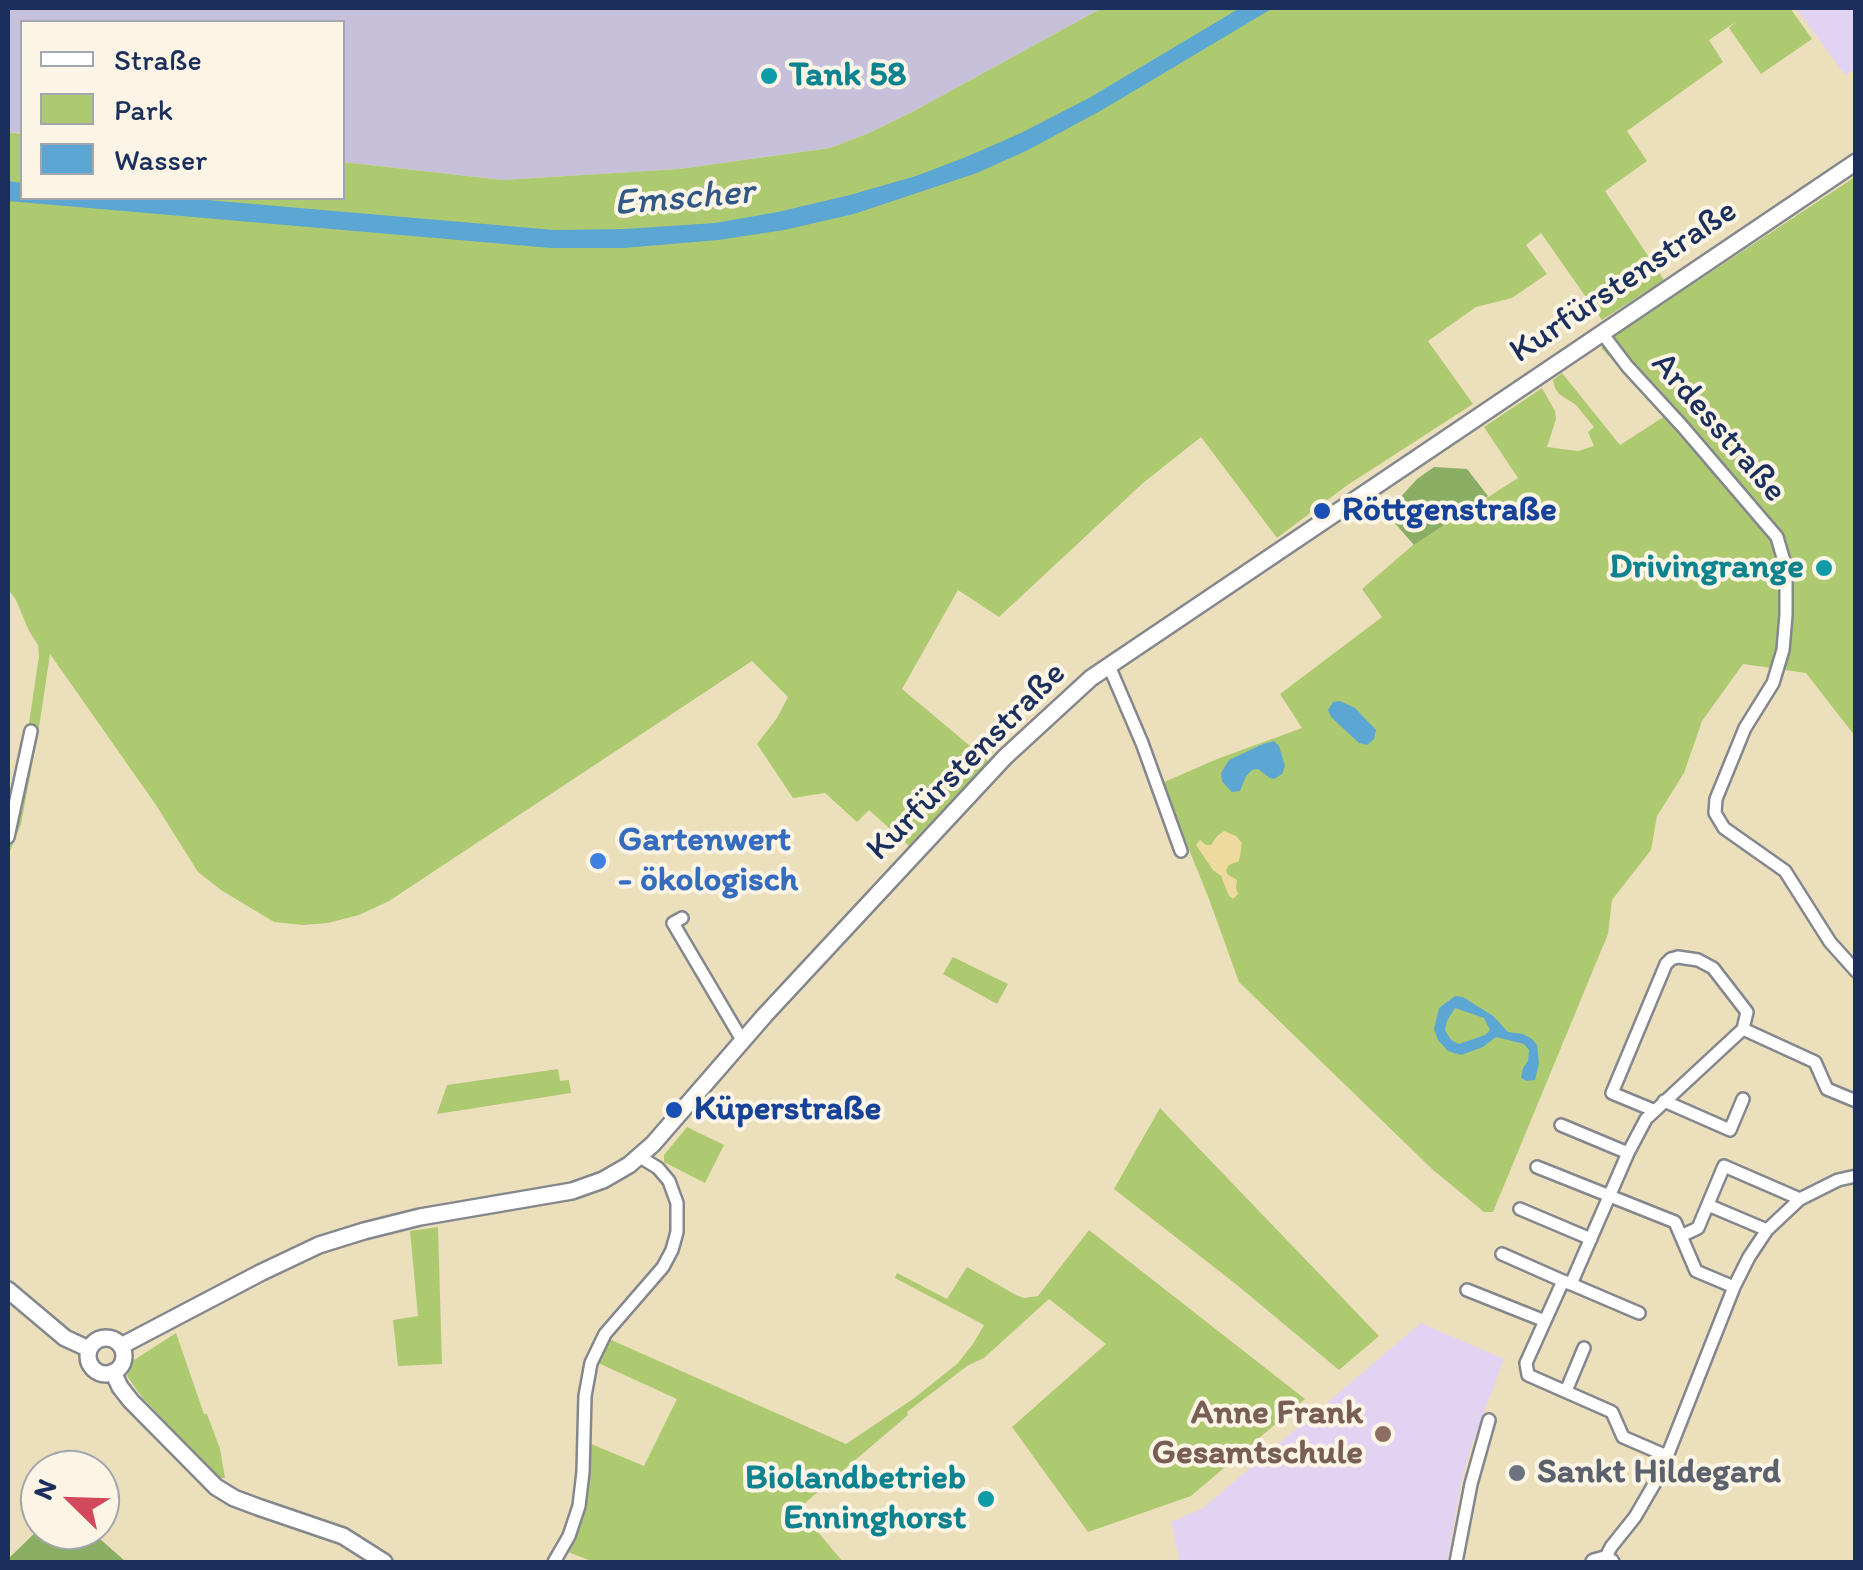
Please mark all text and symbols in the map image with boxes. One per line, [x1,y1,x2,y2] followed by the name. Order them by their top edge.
[20,20,345,200] legend
[114,41,202,78] text: Straße
[789,55,906,97] place label: Tank 58
[758,65,780,87] marker: Tank 58
[114,91,173,128] text: Park
[114,141,207,178] text: Wasser
[612,170,756,228] water label: Emscher
[1502,191,1746,373] street label: Kurfürstenstraße
[1641,344,1795,512] street label: Ardesstraße
[1342,490,1557,532] place label: Röttgenstraße
[1311,500,1333,522] marker: Röttgenstraße
[1609,547,1804,589] place label: Drivingrange
[1813,557,1835,579] marker: Drivingrange
[859,654,1075,870] street label: Kurfürstenstraße
[618,820,798,902] place label: Gartenwert - ökologisch
[587,850,609,872] marker: Gartenwert - ökologisch
[694,1089,881,1131] place label: Küperstraße
[663,1099,685,1121] marker: Küperstraße
[1152,1393,1363,1475] place label: Anne Frank Gesamtschule
[1372,1423,1394,1445] marker: Anne Frank Gesamtschule
[20,1450,120,1550] north arrow
[1537,1452,1781,1494] place label: Sankt Hildegard
[745,1458,966,1540] place label: Biolandbetrieb Enninghorst
[1506,1462,1528,1484] marker: Sankt Hildegard
[25,1474,64,1504] text: N
[975,1488,997,1510] marker: Biolandbetrieb Enninghorst

